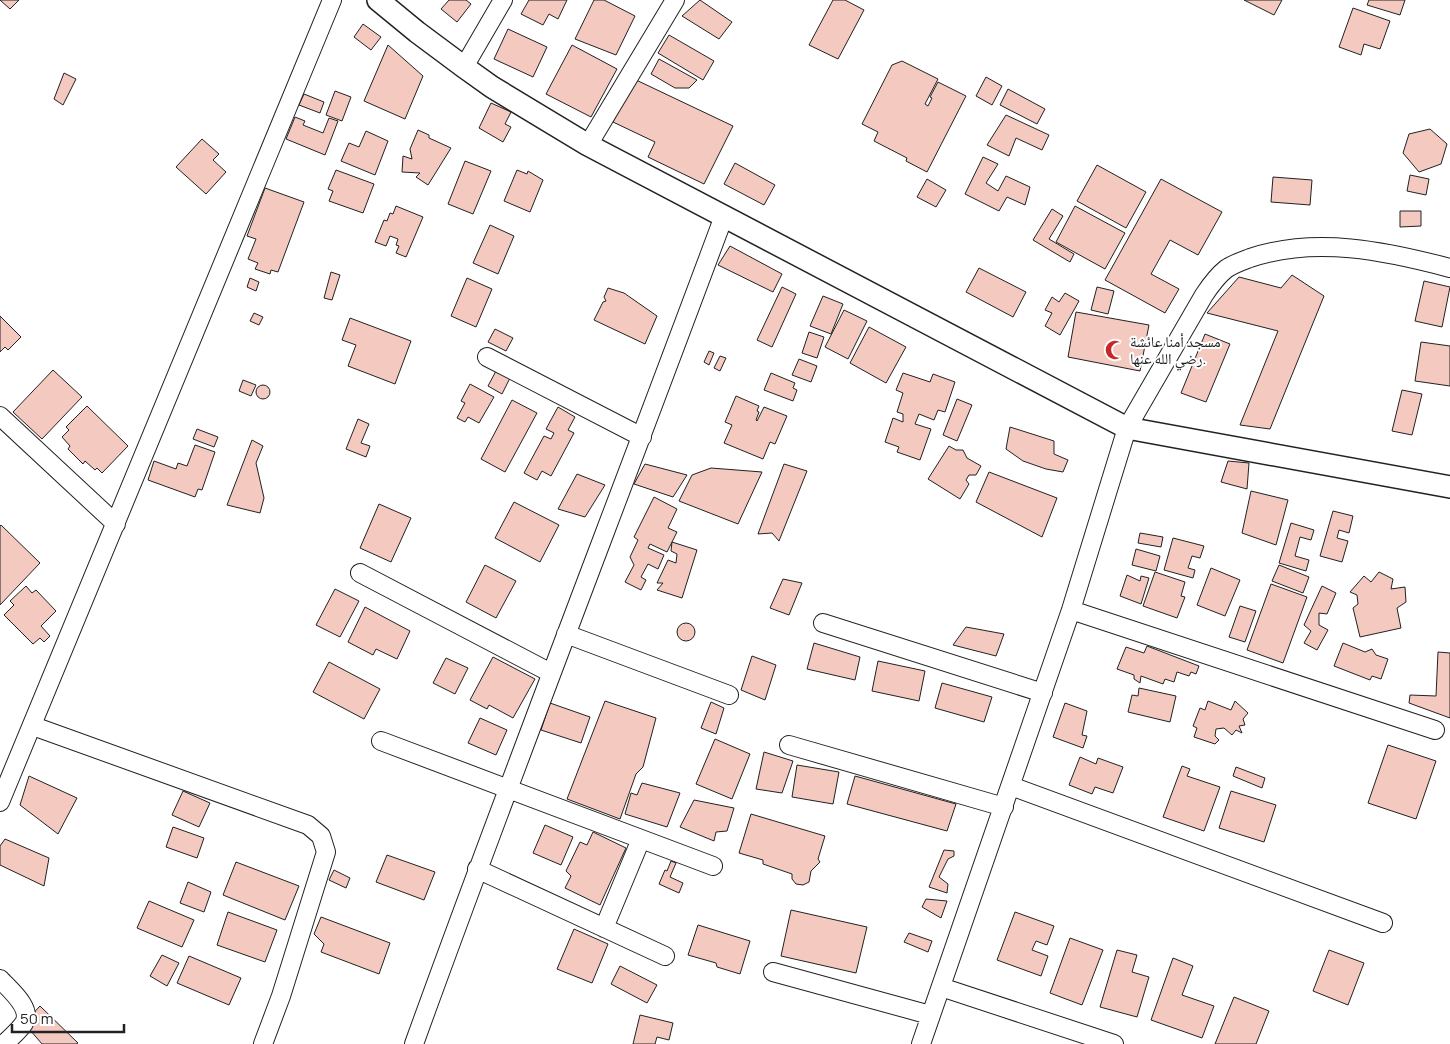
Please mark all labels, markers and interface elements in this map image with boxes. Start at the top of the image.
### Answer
place label: مسجد أمنا عائشة رضي الله عنها. [1130,331,1221,370]
mosque icon: مسجد أمنا عائشة رضي الله عنها. [1104,339,1126,361]
scale bar [12,1002,125,1034]
text: 50 m [20,1008,54,1029]

